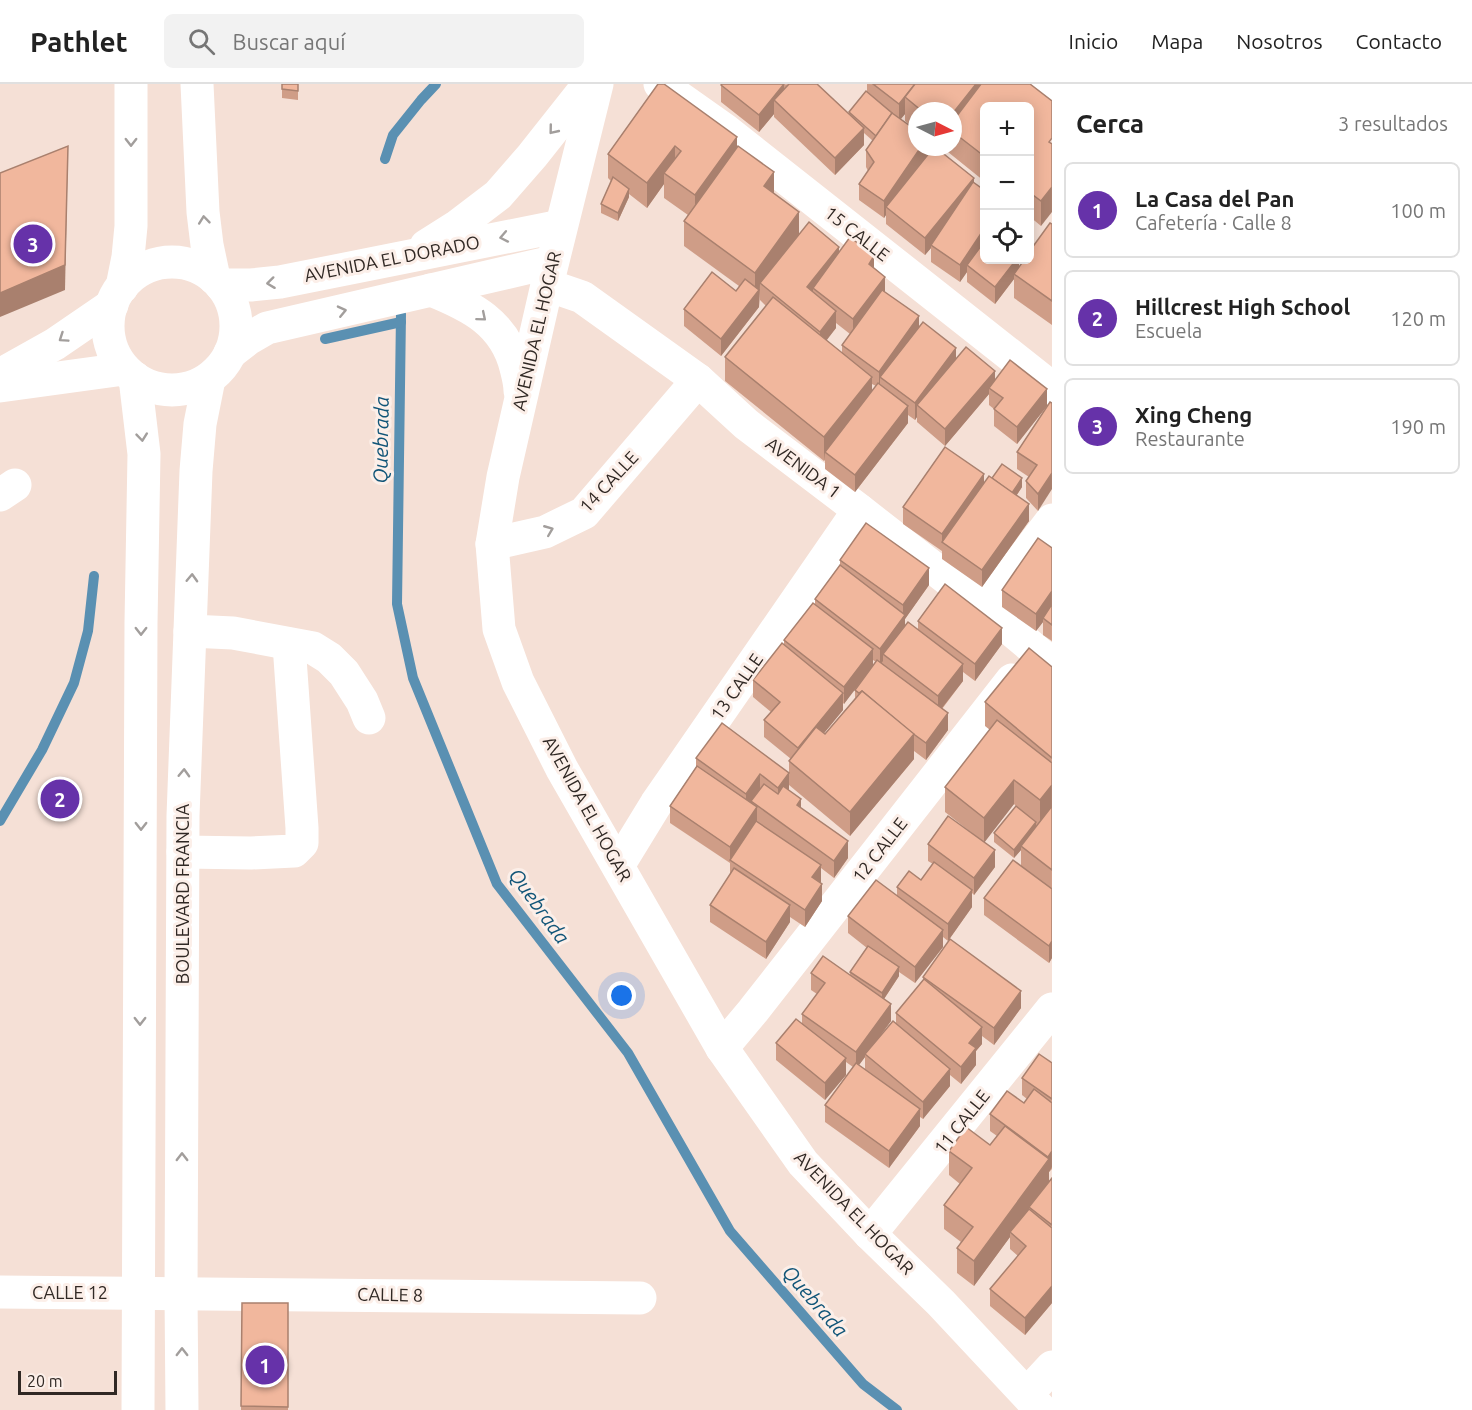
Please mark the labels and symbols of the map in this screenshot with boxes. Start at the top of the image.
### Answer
north arrow [908,102,962,156]
one-way arrow [549,123,560,134]
one-way arrow [125,138,137,147]
street label: 15 CALLE [822,202,894,264]
one-way arrow [198,216,211,225]
pin: 3 [14,222,52,266]
one-way arrow [499,230,509,243]
street label: AVENIDA EL DORADO [302,231,481,285]
street label: AVENIDA EL HOGAR [508,249,564,412]
one-way arrow [267,276,276,288]
one-way arrow [337,305,347,318]
one-way arrow [475,310,486,321]
one-way arrow [59,331,70,342]
water label: Quebrada [368,396,394,484]
one-way arrow [135,432,148,441]
street label: AVENIDA 1 [762,433,845,502]
street label: 14 CALLE [575,447,641,516]
one-way arrow [543,525,554,537]
one-way arrow [186,573,199,582]
one-way arrow [135,627,147,636]
street label: 13 CALLE [706,650,766,723]
street label: AVENIDA EL HOGAR [540,732,636,885]
one-way arrow [178,768,191,777]
pin: 2 [40,776,80,822]
street label: BOULEVARD FRANCIA [172,804,192,984]
street label: 12 CALLE [848,813,910,885]
one-way arrow [135,822,147,831]
water label: Quebrada [504,864,574,949]
your location [607,981,636,1010]
one-way arrow [134,1017,146,1026]
street label: 11 CALLE [930,1086,993,1157]
street label: AVENIDA EL HOGAR [791,1147,918,1278]
one-way arrow [176,1152,188,1161]
water label: Quebrada [777,1260,853,1342]
street label: CALLE 12 [32,1282,108,1302]
street label: CALLE 8 [357,1283,423,1305]
pin: 1 [246,1342,284,1388]
one-way arrow [175,1347,188,1356]
scale bar [18,1368,117,1396]

